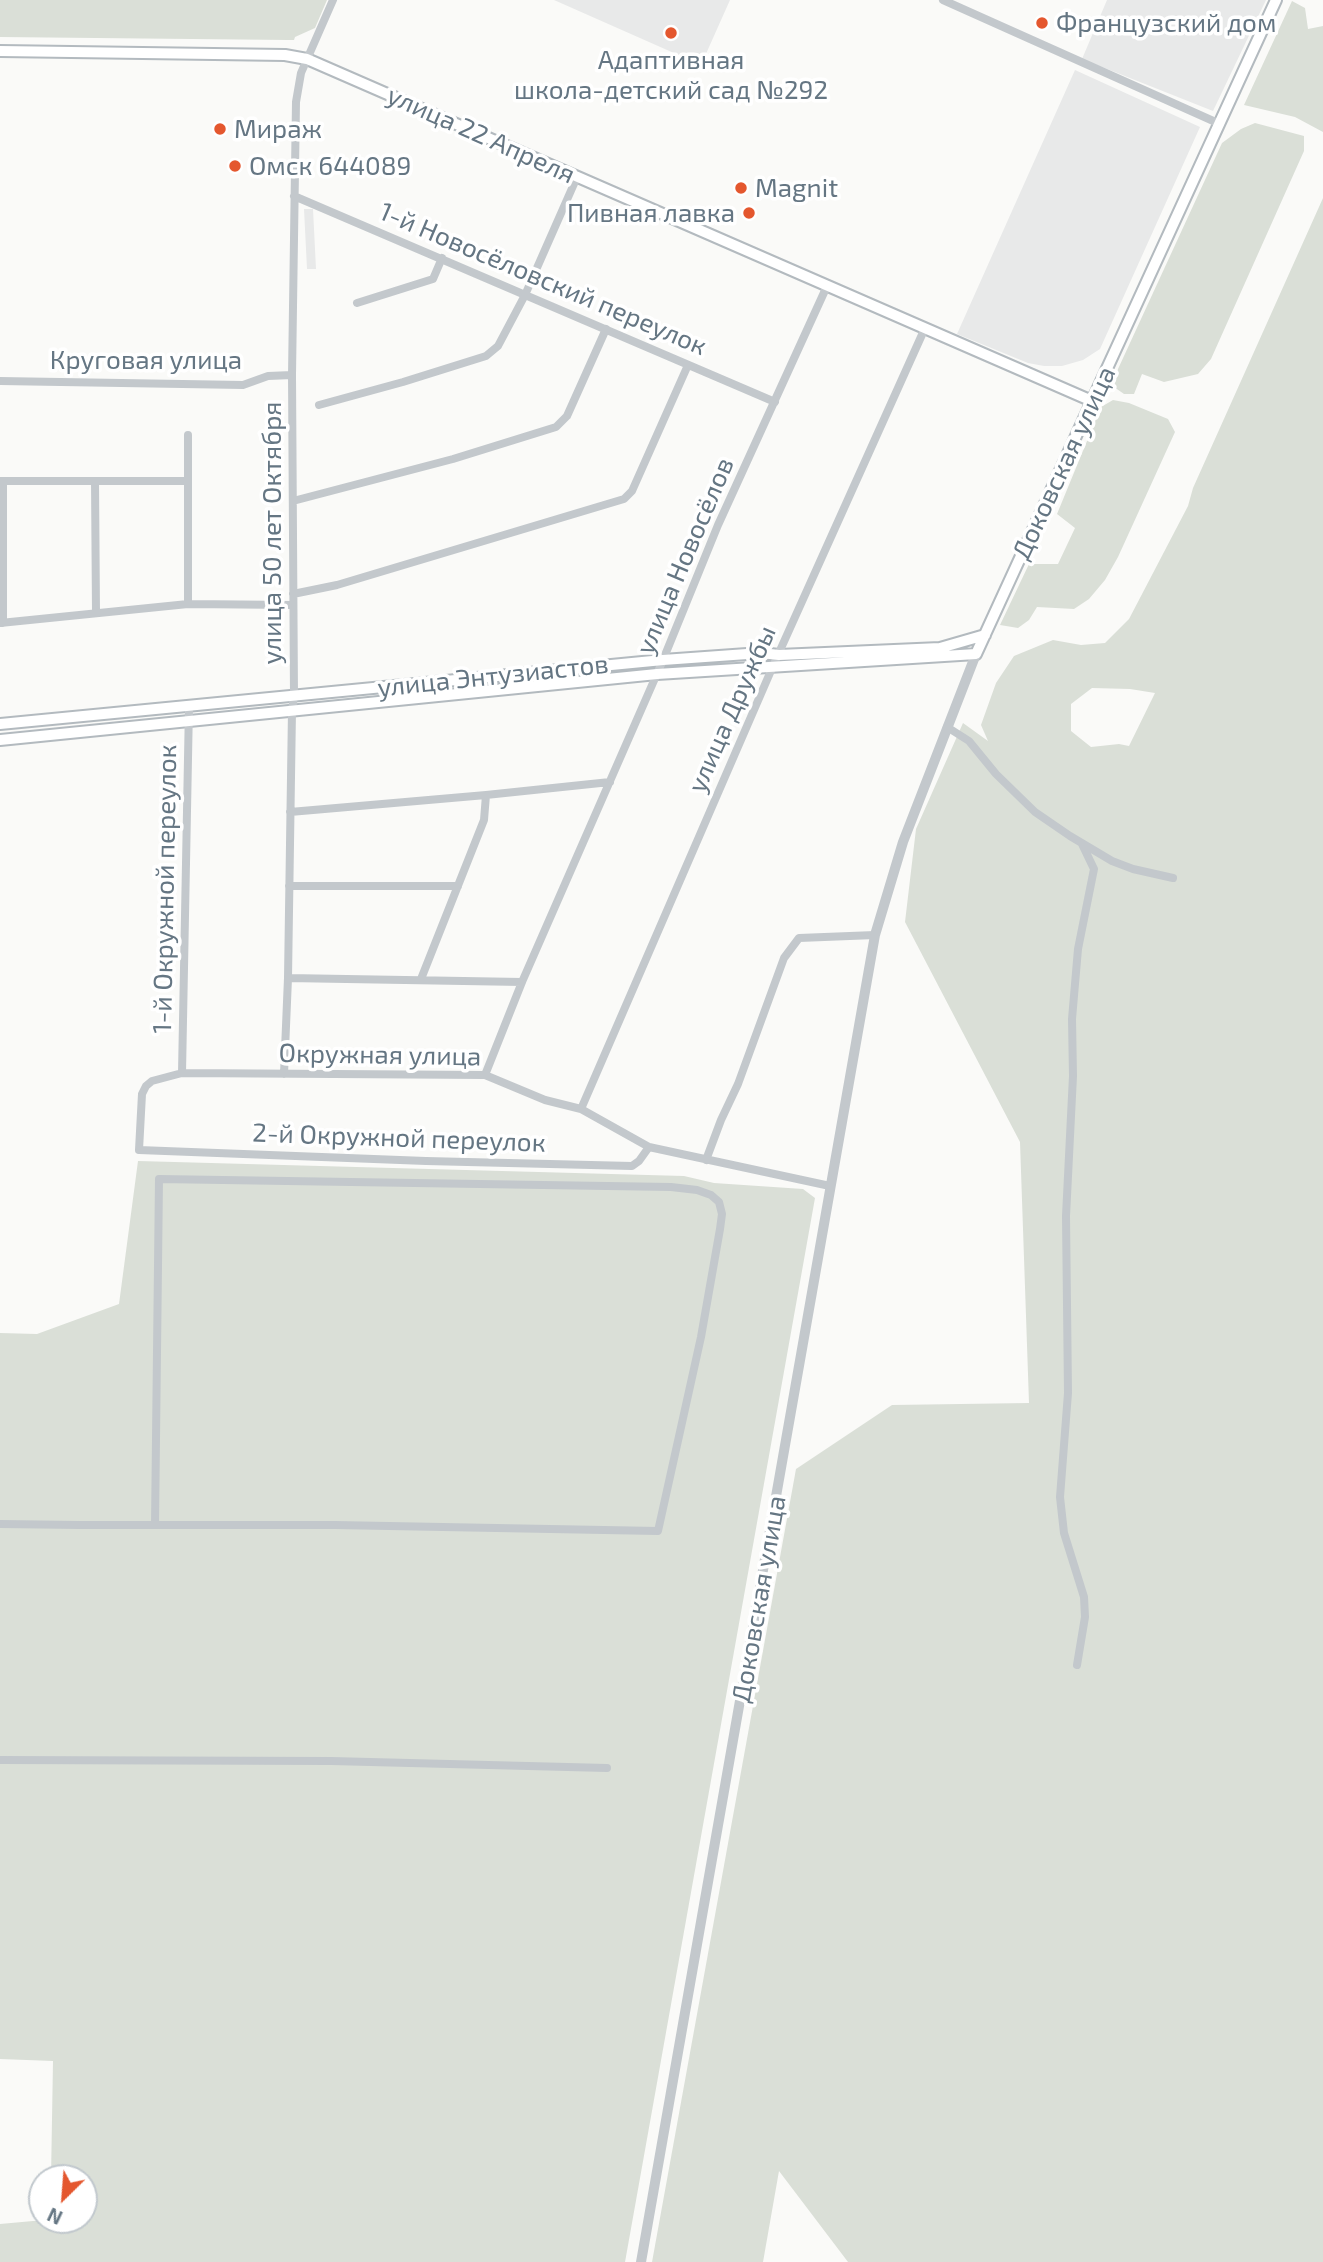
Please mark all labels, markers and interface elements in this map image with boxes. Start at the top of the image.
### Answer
place label: Французский дом [1056,7,1276,39]
marker: Французский дом [1034,15,1050,31]
marker: Адаптивная школа-детский сад №292 [663,25,679,41]
place label: Адаптивная школа-детский сад №292 [514,44,828,106]
street label: улица 22 Апреля [382,80,580,190]
place label: Мираж [234,113,322,145]
marker: Мираж [212,121,228,137]
place label: Омск 644089 [249,150,411,182]
marker: Омск 644089 [227,158,243,174]
place label: Magnit [755,172,838,204]
marker: Magnit [733,180,749,196]
street label: 1-й Новосёловский переулок [375,196,711,362]
place label: Пивная лавка [567,197,735,229]
marker: Пивная лавка [741,205,757,221]
street label: Круговая улица [50,344,242,376]
street label: Доковская улица [1006,361,1122,565]
street label: улица 50 лет Октября [256,402,288,664]
street label: улица Новосёлов [630,453,740,659]
street label: улица Дружбы [681,621,783,797]
street label: улица Энтузиастов [376,648,610,704]
street label: 1-й Окружной переулок [147,744,183,1034]
street label: Окружная улица [278,1038,482,1072]
street label: 2-й Окружной переулок [252,1117,546,1159]
street label: Доковская улица [725,1493,793,1705]
north arrow [28,2164,98,2234]
text: N [44,2203,66,2230]

